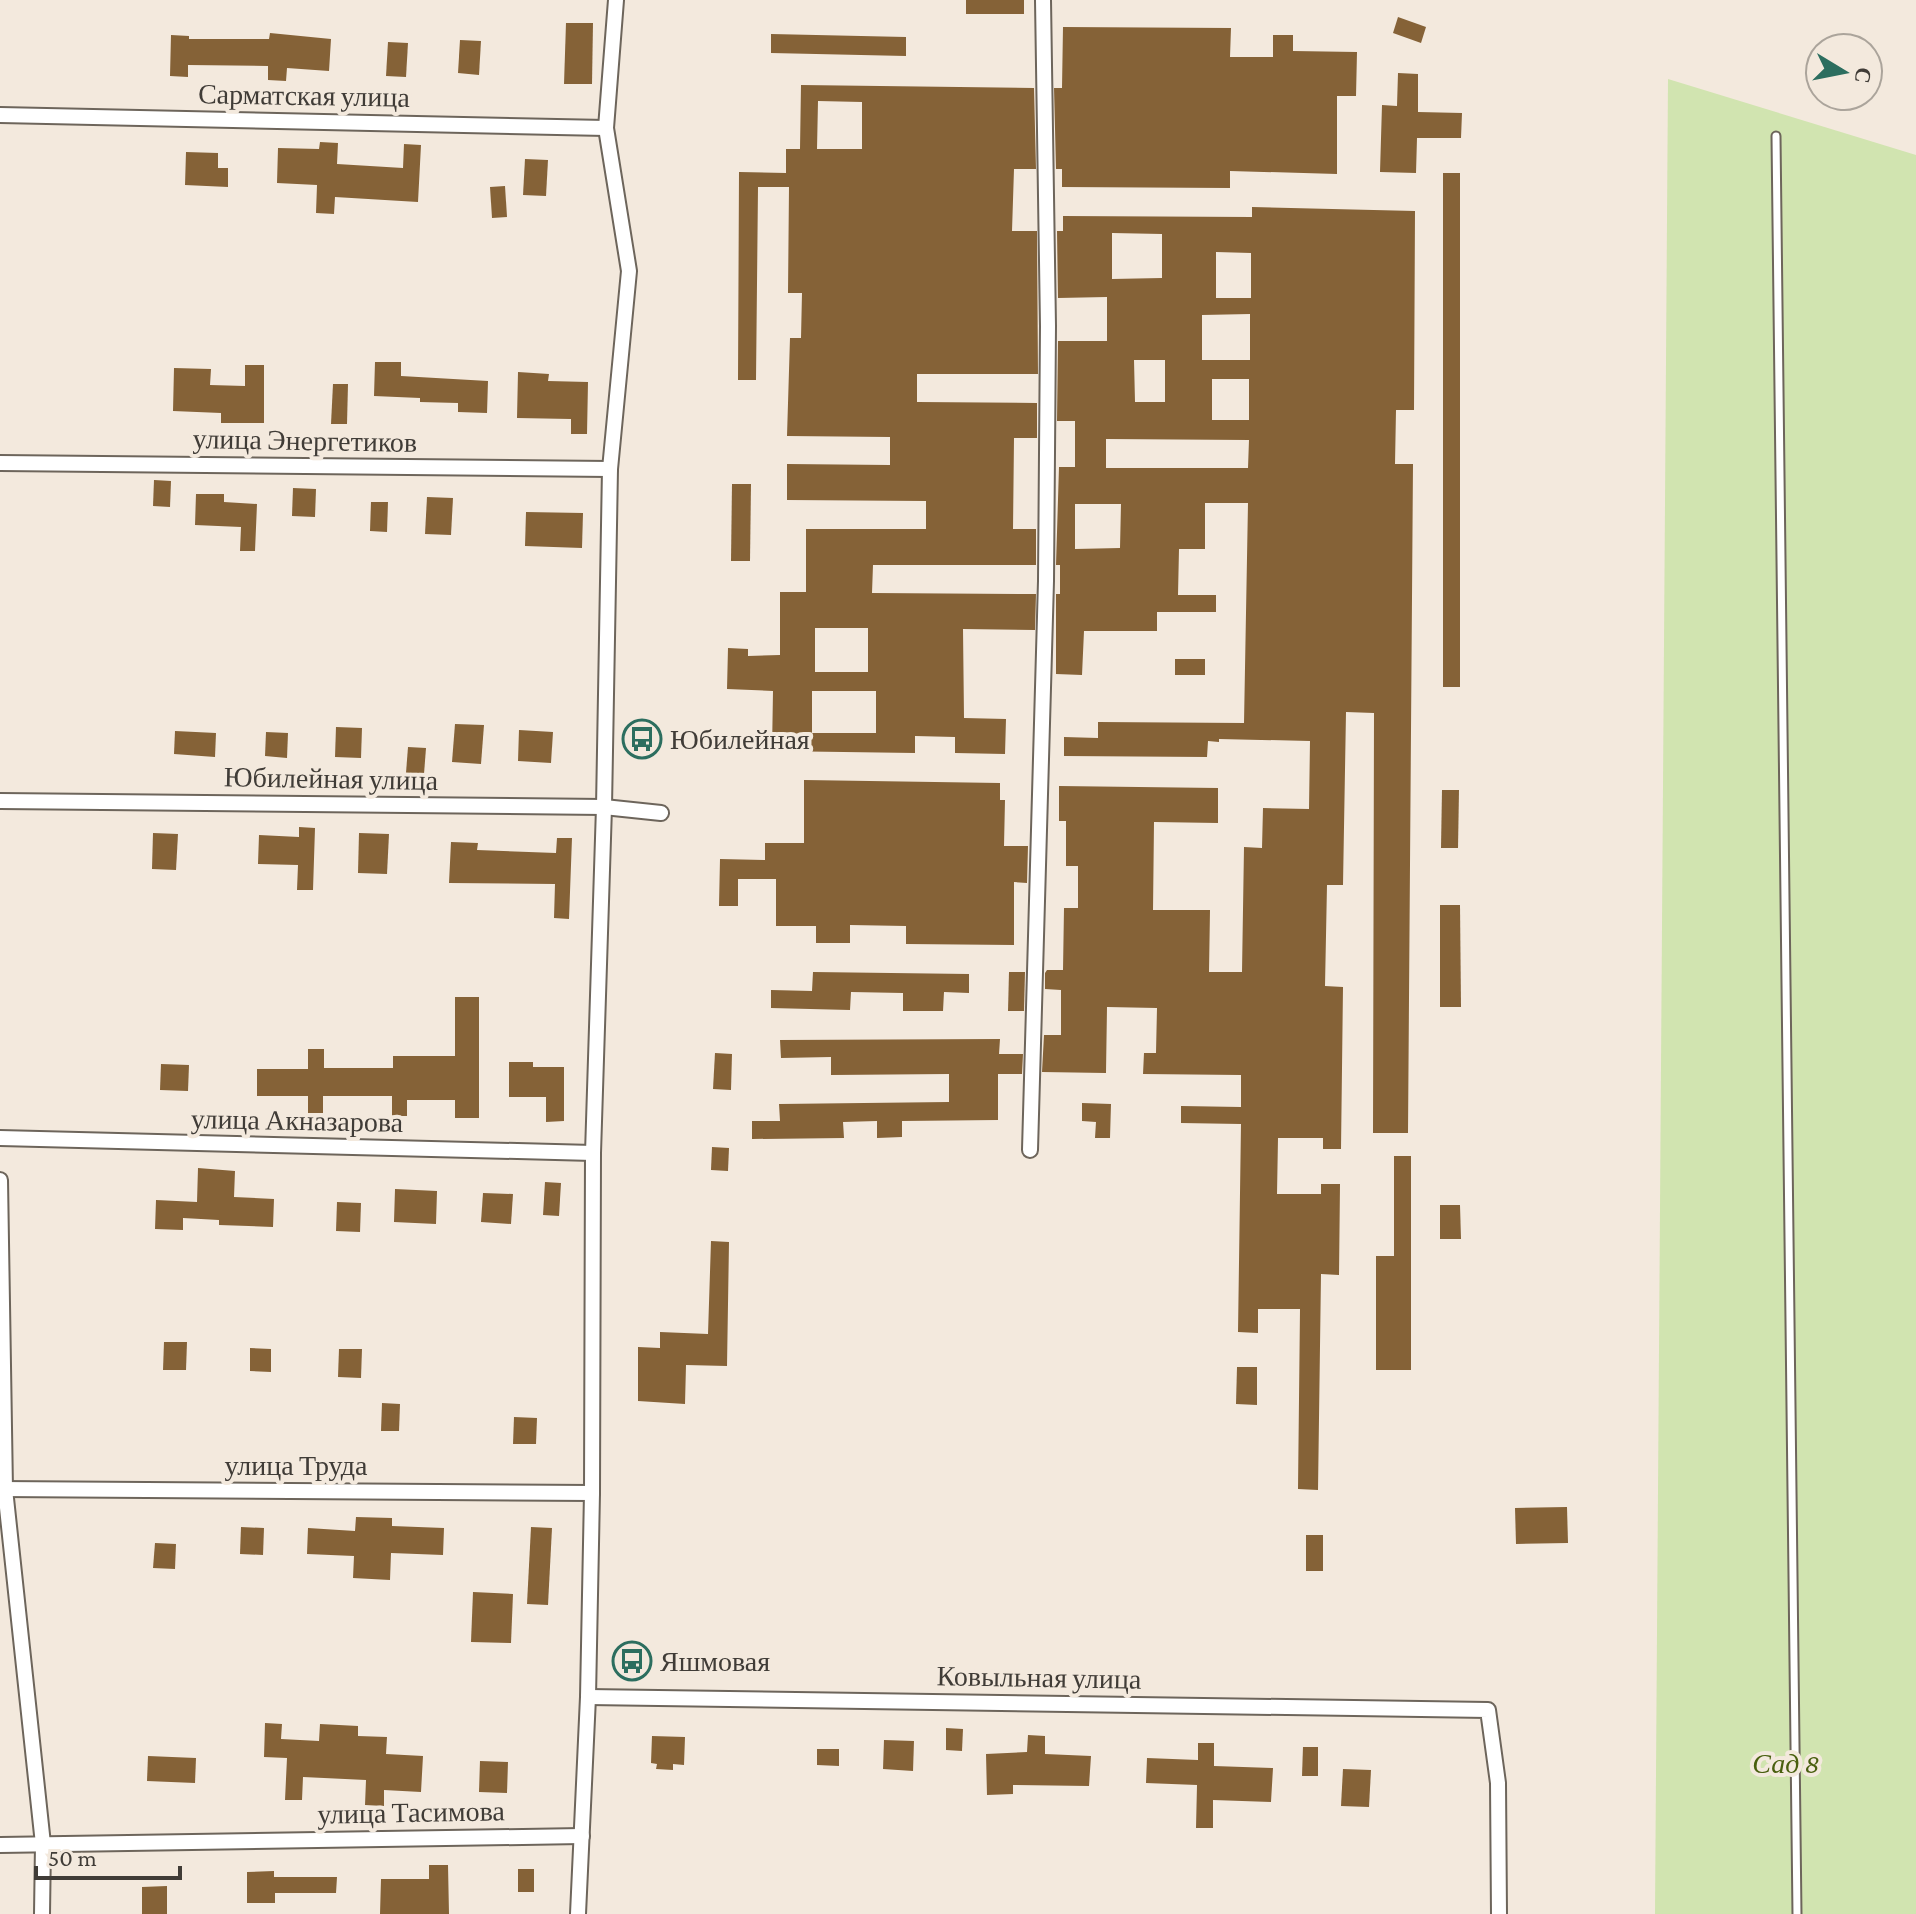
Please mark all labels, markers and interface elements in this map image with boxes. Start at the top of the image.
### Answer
north arrow [1804,32,1884,112]
text: С [1850,65,1877,85]
street label: Сарматская улица [198,78,411,113]
street label: улица Энергетиков [193,423,417,458]
bus stop icon: Юбилейная [621,718,663,760]
place label: Юбилейная [670,724,810,755]
street label: Юбилейная улица [224,761,439,796]
street label: улица Акназарова [191,1103,404,1138]
street label: улица Труда [225,1450,368,1481]
bus stop icon: Яшмовая [611,1640,653,1682]
place label: Яшмовая [660,1646,770,1677]
street label: Ковыльная улица [936,1660,1142,1695]
park label: Сад 8 [1752,1748,1820,1779]
street label: улица Тасимова [317,1795,506,1830]
scale bar [36,1830,180,1880]
text: 50 m [48,1844,97,1871]

